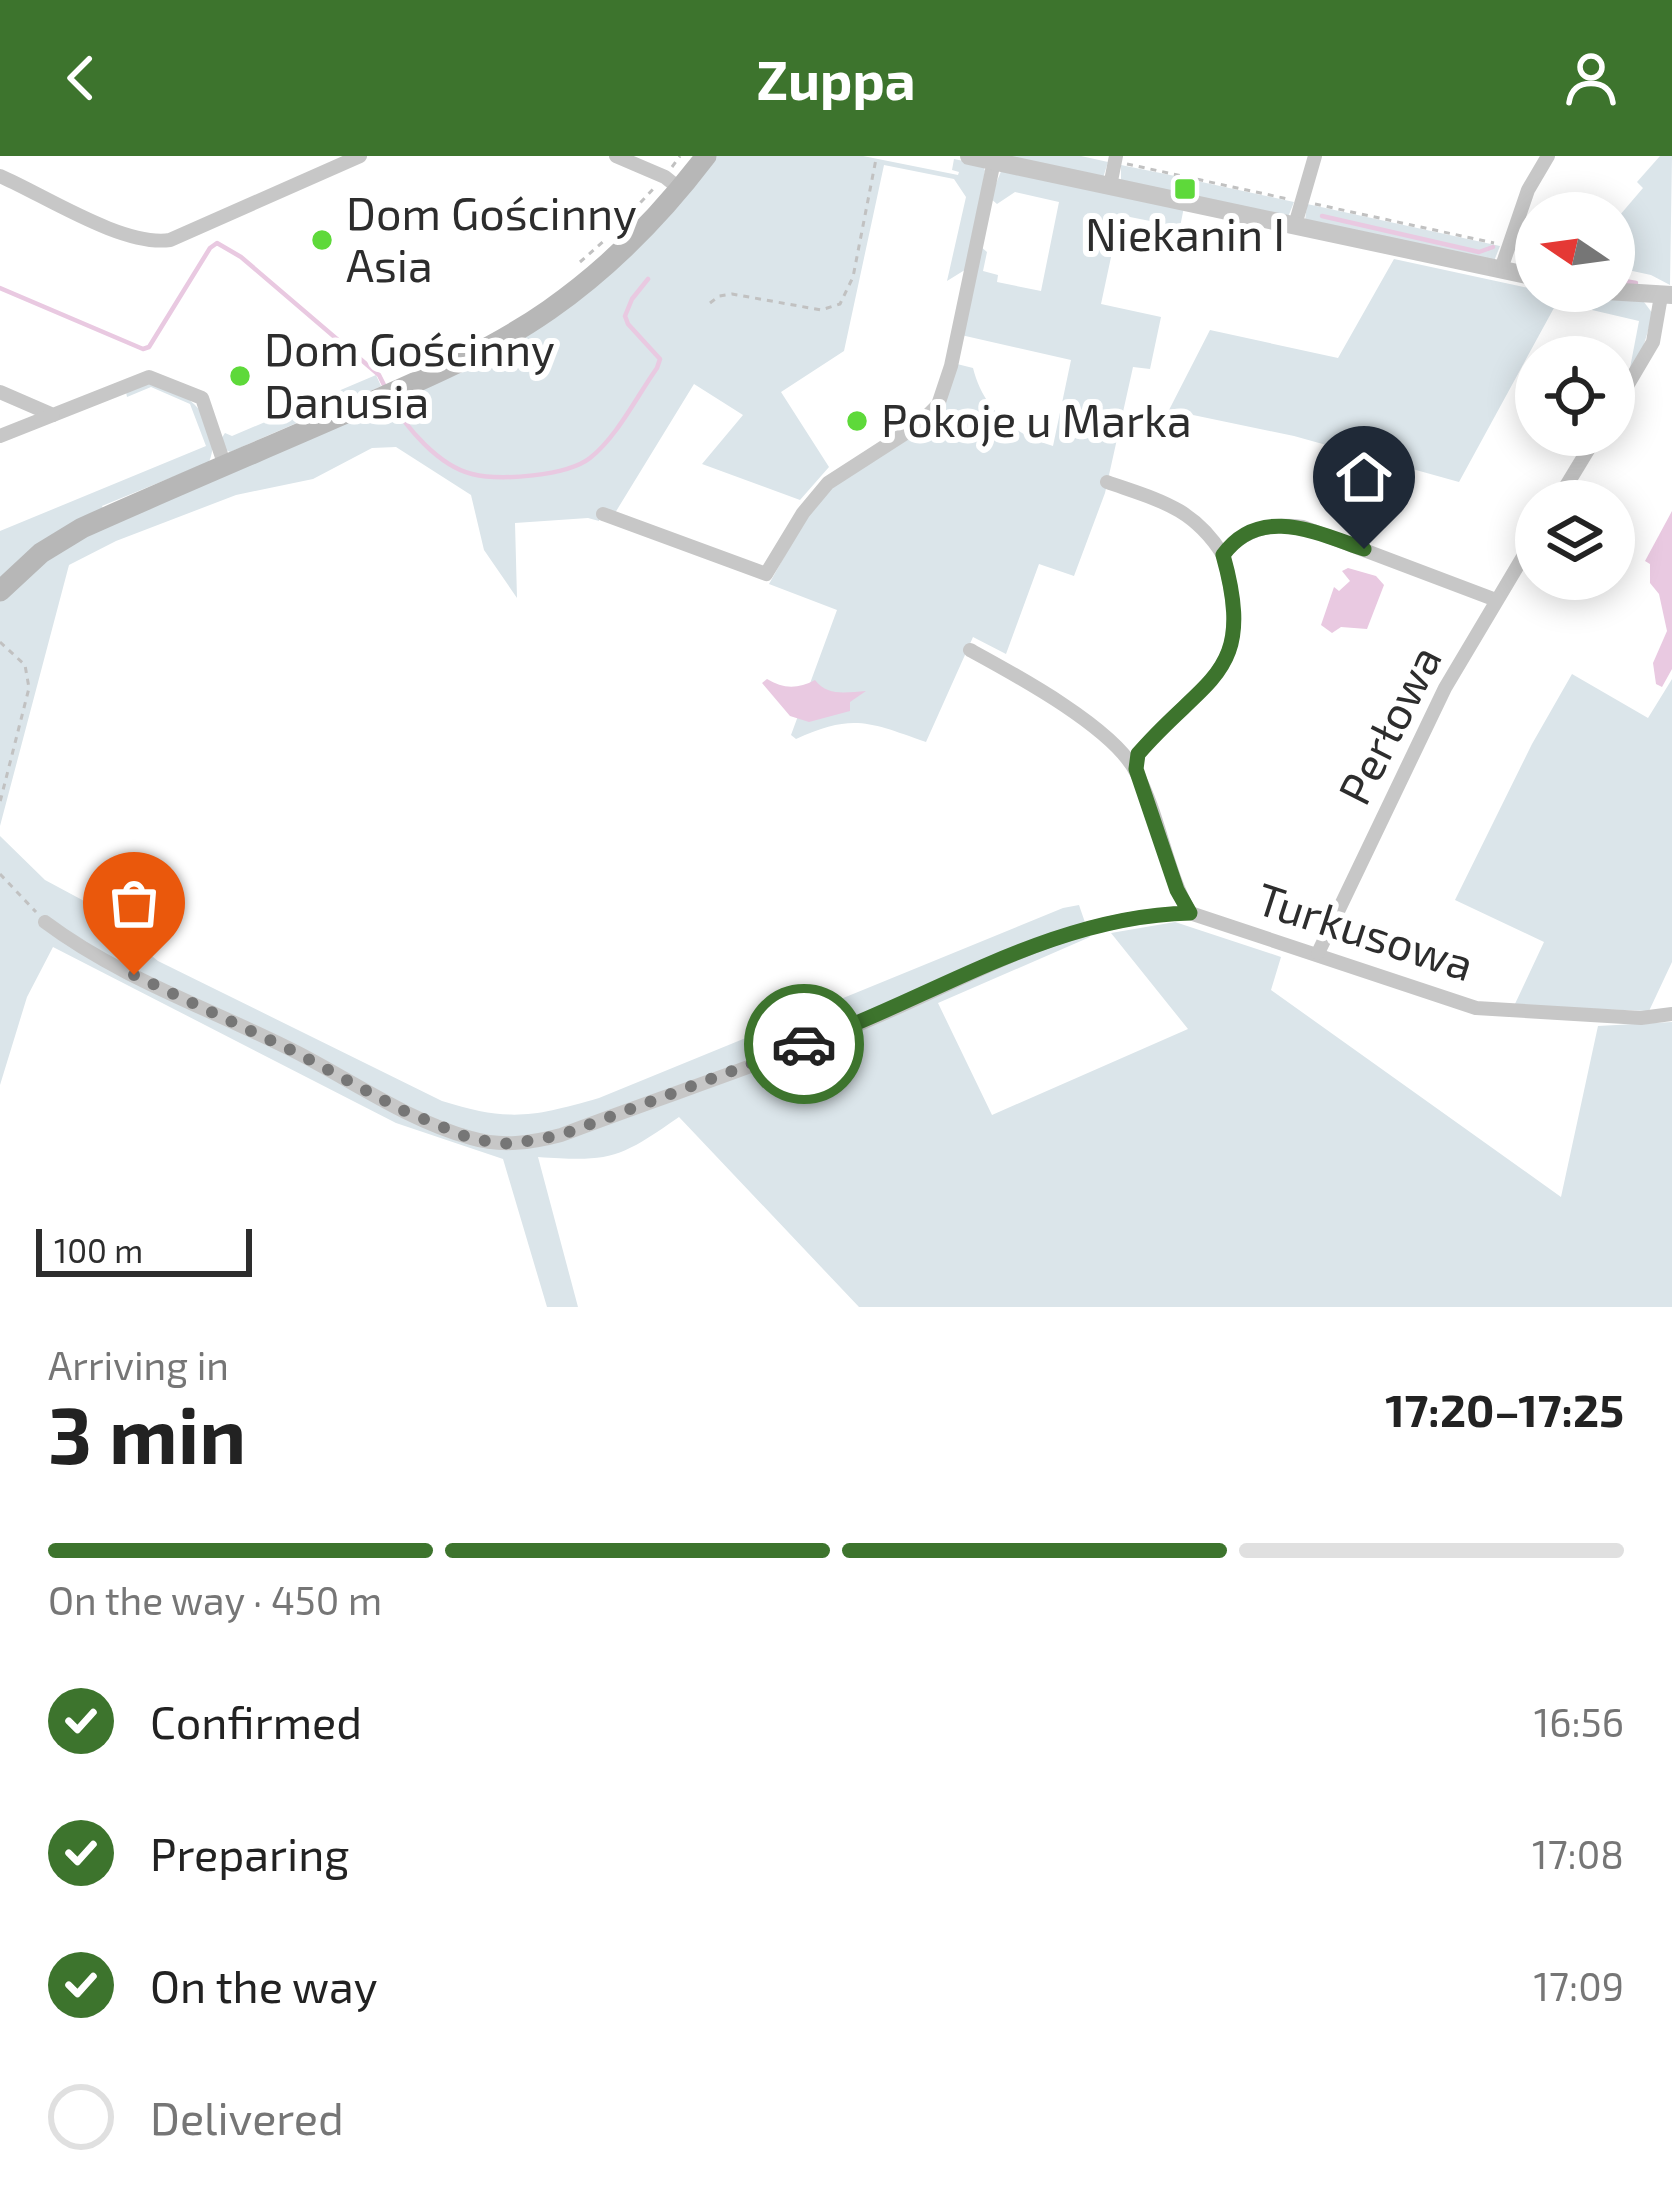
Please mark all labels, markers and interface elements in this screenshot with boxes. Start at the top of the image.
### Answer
icon: back [48,45,114,111]
icon: person [1558,45,1624,111]
text: Zuppa [756,46,916,111]
marker: Niekanin I [1172,176,1198,202]
place label: Dom Gościnny Asia [346,185,637,291]
north arrow [1515,192,1635,312]
map controls [1515,192,1635,600]
place label: Niekanin I [1085,206,1285,260]
marker: Dom Gościnny Asia [309,227,335,253]
place label: Dom Gościnny Danusia [264,321,555,427]
button: locate [1515,336,1635,456]
marker: Dom Gościnny Danusia [227,363,253,389]
place label: Pokoje u Marka [881,392,1192,447]
marker: Pokoje u Marka [844,408,870,434]
pin [1313,426,1415,549]
icon: home [1331,444,1397,510]
button: layers [1515,480,1635,600]
street label: Perłowa [1325,636,1451,812]
pin [83,852,185,975]
icon: bag [101,870,167,936]
street label: Turkusowa [1251,870,1481,990]
courier [744,984,864,1104]
icon: car [771,1011,837,1077]
scale bar [36,1223,252,1276]
text: 100 m [54,1230,143,1270]
text: Arriving in [48,1341,229,1388]
text: 17:20–17:25 [1385,1382,1624,1436]
text: 3 min [48,1386,246,1480]
text: On the way · 450 m [48,1576,382,1623]
icon: check [48,1688,114,1754]
text: Confirmed [150,1694,362,1748]
text: 16:56 [1534,1698,1624,1745]
icon: check [48,1820,114,1886]
text: Preparing [150,1826,349,1880]
text: 17:08 [1532,1830,1624,1877]
icon: check [48,1952,114,2018]
text: On the way [150,1958,377,2012]
text: 17:09 [1533,1962,1624,2009]
text: Delivered [150,2090,344,2144]

